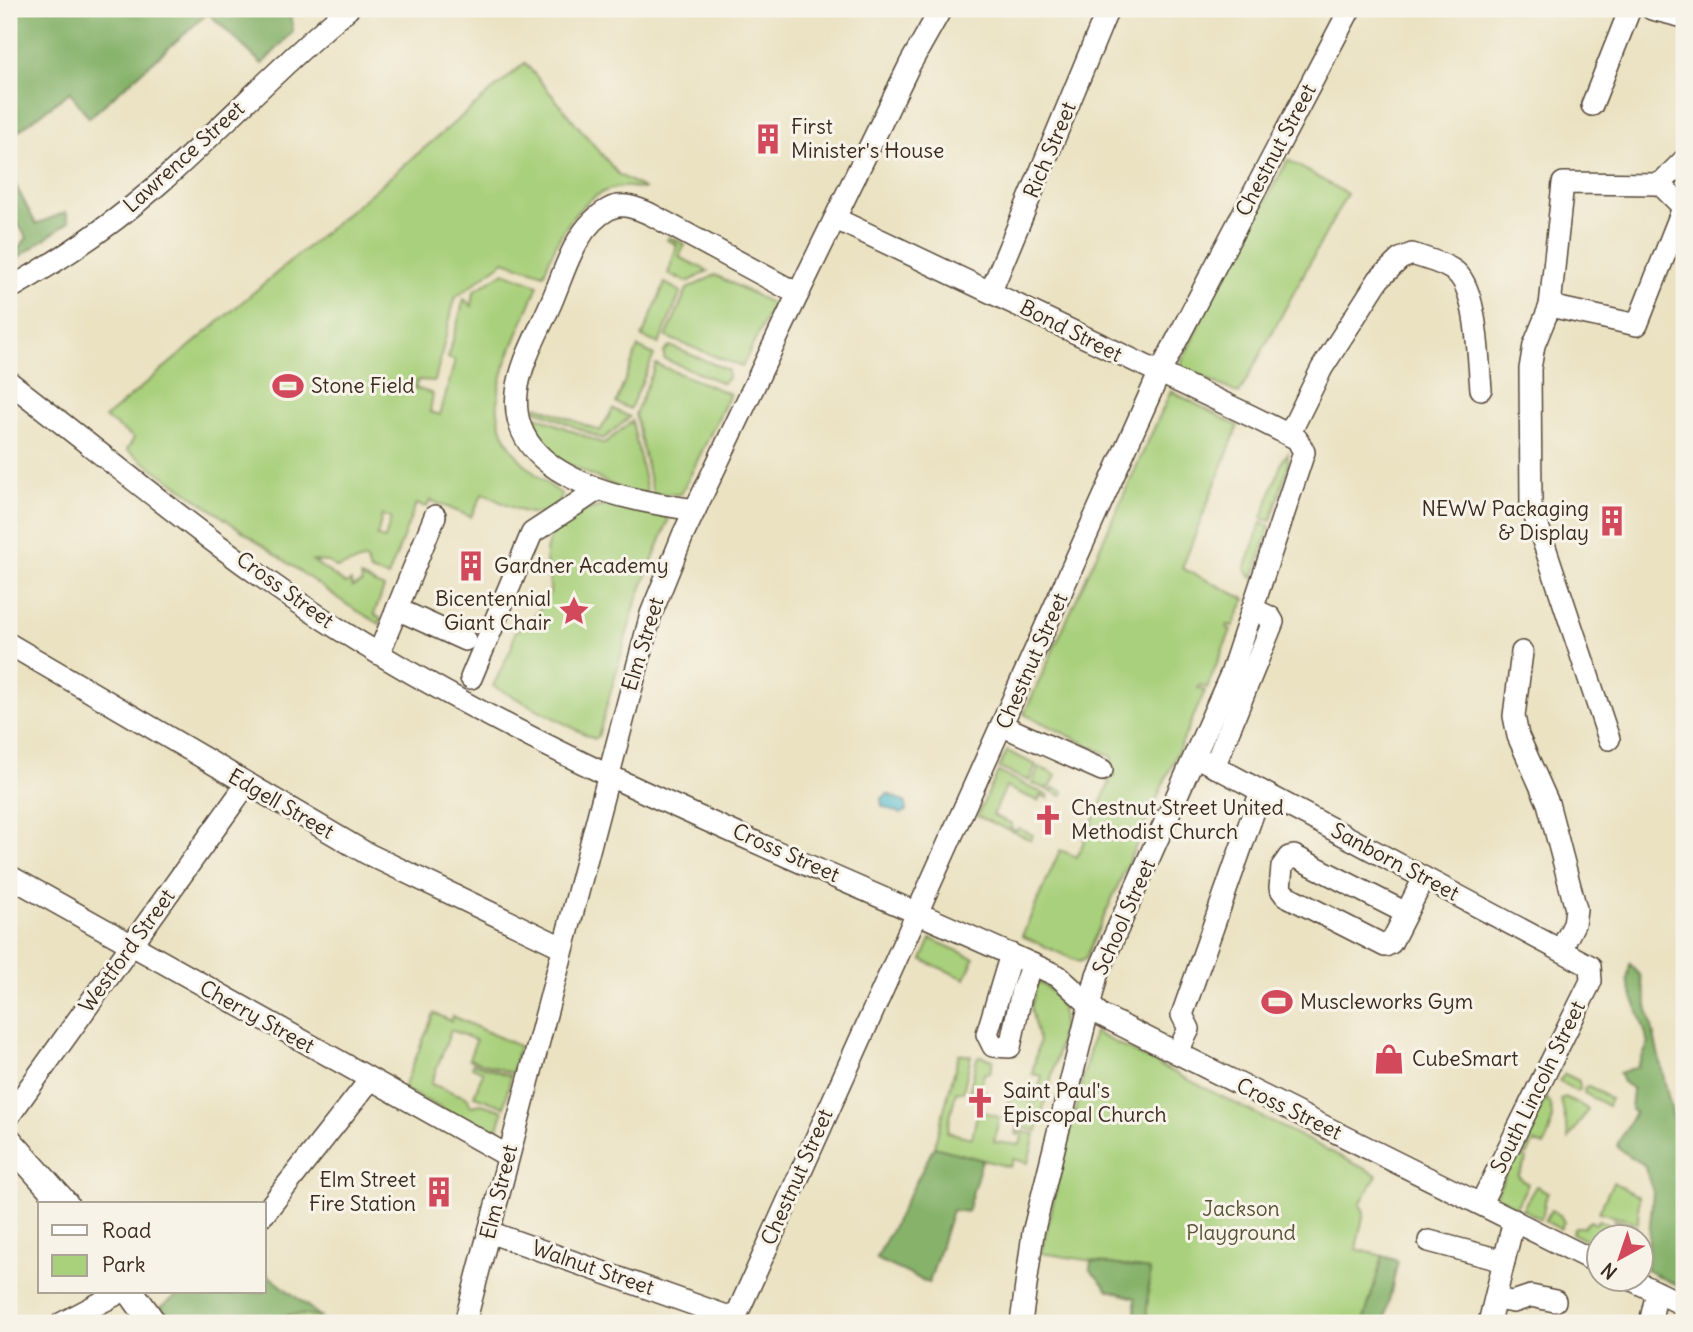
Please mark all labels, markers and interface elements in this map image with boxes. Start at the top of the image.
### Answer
street label: Chestnut Street [1229,79,1322,221]
street label: Lawrence Street [117,95,250,218]
street label: Rich Street [1017,98,1082,202]
place label: First Minister's House [791,113,944,164]
building icon: First Minister's House [751,122,785,156]
street label: Bond Street [1016,293,1127,368]
sports icon: Stone Field [271,369,305,403]
place label: Stone Field [311,372,415,399]
place label: NEWW Packaging & Display [1422,495,1589,546]
building icon: NEWW Packaging & Display [1595,504,1629,538]
street label: Cross Street [231,545,339,634]
building icon: Gardner Academy [454,549,488,583]
place label: Gardner Academy [494,552,669,579]
place label: Bicentennial Giant Chair [435,585,551,636]
street label: Chestnut Street [989,588,1074,733]
place icon: Bicentennial Giant Chair [557,594,591,628]
street label: Elm Street [616,594,670,694]
street label: Edgell Street [223,762,339,845]
place label: Chestnut Street United Methodist Church [1071,794,1284,845]
church icon: Chestnut Street United Methodist Church [1031,803,1065,837]
street label: Cross Street [729,817,844,888]
street label: Sanborn Street [1327,817,1464,907]
street label: School Street [1086,855,1161,979]
street label: Westford Street [73,884,181,1018]
street label: Cherry Street [195,974,319,1059]
sports icon: Muscleworks Gym [1260,985,1294,1019]
place label: Muscleworks Gym [1300,988,1473,1015]
street label: South Lincoln Street [1484,996,1591,1177]
shop icon: CubeSmart [1372,1042,1406,1076]
place label: CubeSmart [1412,1045,1518,1072]
street label: Cross Street [1232,1071,1346,1146]
place label: Saint Paul's Episcopal Church [1003,1077,1167,1128]
church icon: Saint Paul's Episcopal Church [963,1086,997,1120]
street label: Chestnut Street [754,1104,839,1249]
street label: Elm Street [474,1142,523,1242]
place label: Elm Street Fire Station [309,1166,416,1217]
building icon: Elm Street Fire Station [422,1175,456,1209]
park label: Jackson Playground [1186,1195,1296,1246]
legend [38,1202,266,1294]
text: Road [102,1217,151,1244]
north arrow [1584,1224,1654,1294]
street label: Walnut Street [528,1234,658,1301]
text: Park [102,1251,145,1278]
text: N [1596,1258,1622,1284]

